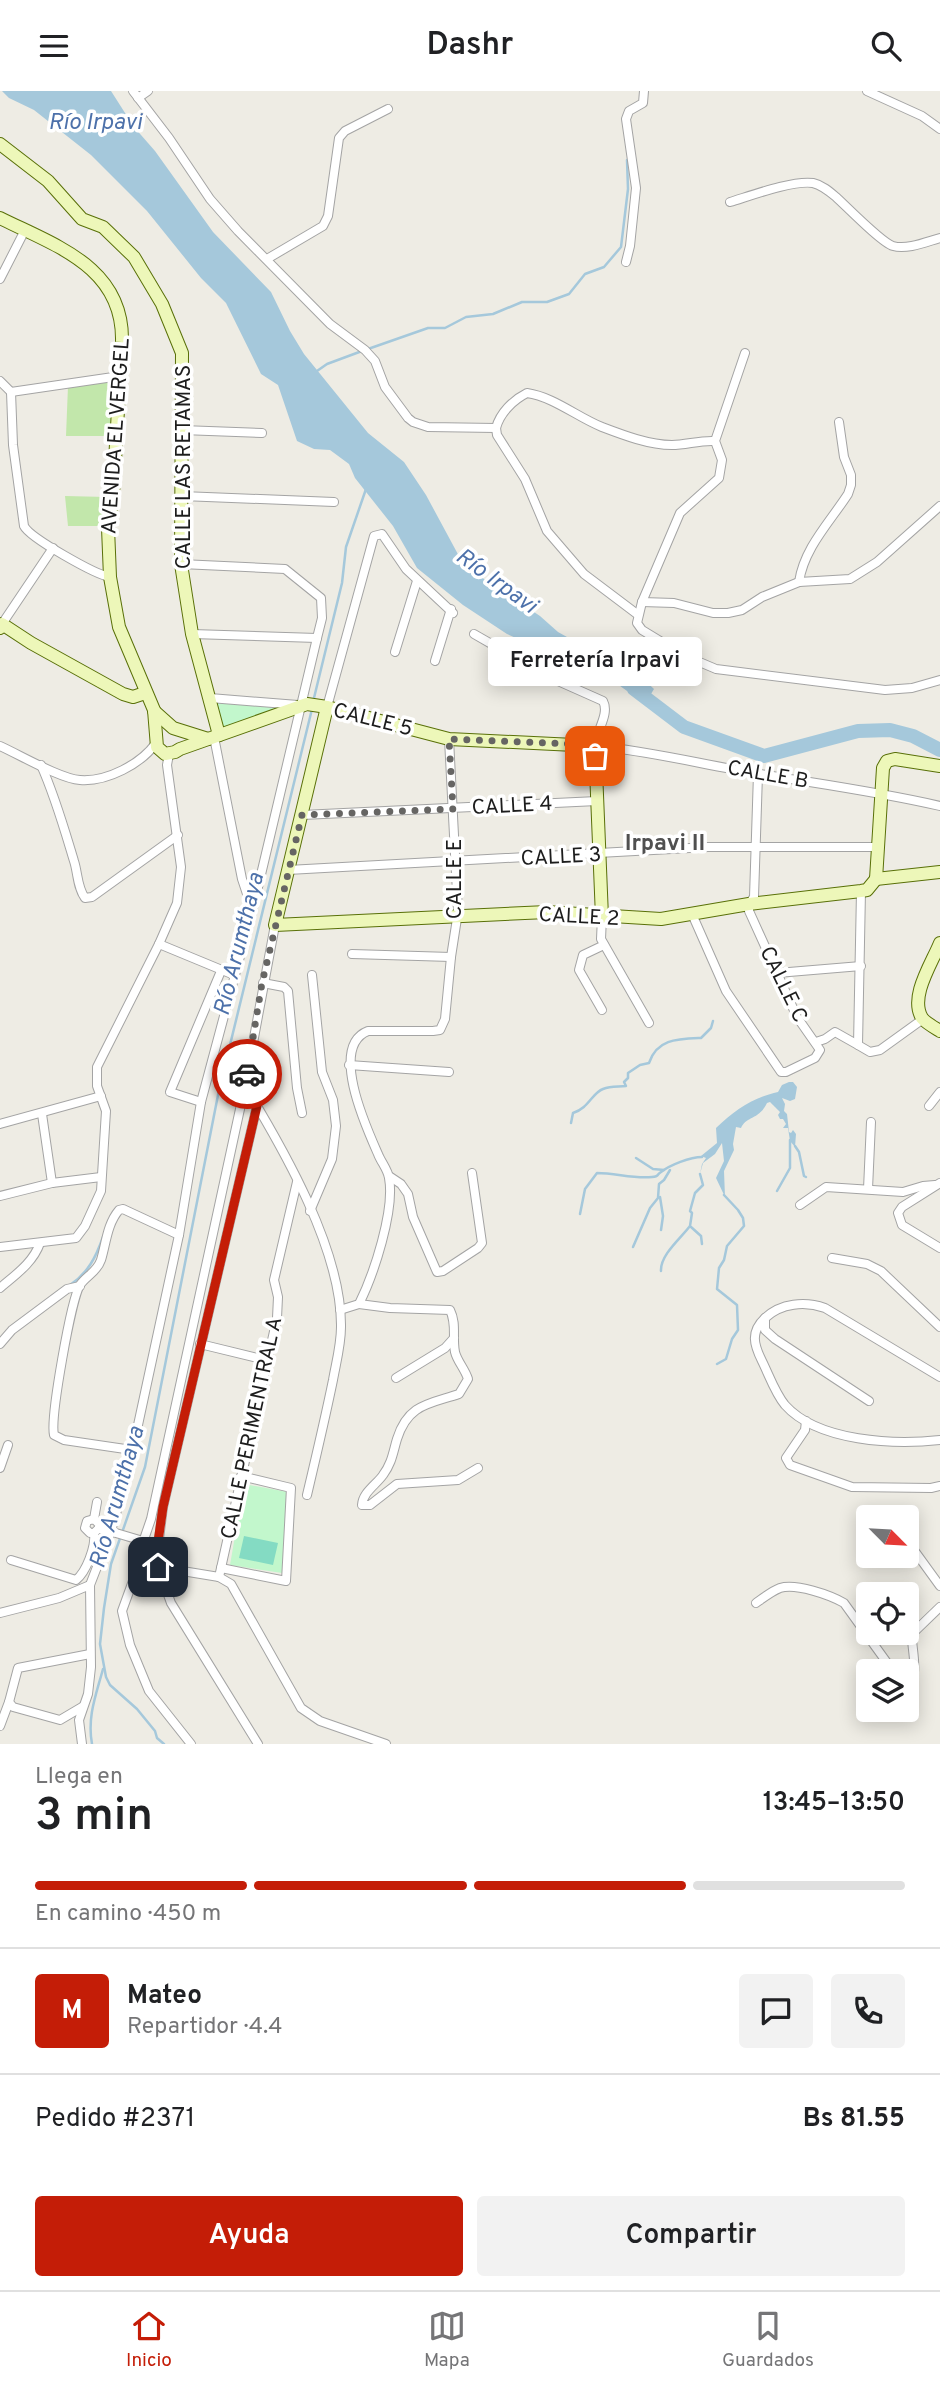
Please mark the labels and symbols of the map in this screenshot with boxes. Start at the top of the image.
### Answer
water label: Río Irpavi [48,109,143,138]
street label: AVENIDA EL VERGEL [96,337,137,535]
street label: CALLE LAS RETAMAS [171,365,198,569]
water label: Río Irpavi [449,543,543,622]
callout: Ferretería Irpavi [488,637,702,686]
street label: CALLE 5 [330,698,415,743]
pin [565,726,625,786]
street label: CALLE B [725,755,810,796]
street label: CALLE 4 [471,791,553,822]
district label: Irpavi II [625,830,705,859]
street label: CALLE E [442,839,469,919]
street label: CALLE 3 [520,842,602,873]
water label: Río Arumthaya [209,870,272,1019]
street label: CALLE 2 [538,902,620,933]
street label: CALLE C [753,942,813,1027]
courier [212,1039,282,1109]
street label: CALLE PERIMENTRAL A [216,1315,289,1542]
water label: Río Arumthaya [84,1423,153,1572]
north arrow [856,1505,919,1568]
pin [128,1537,188,1597]

